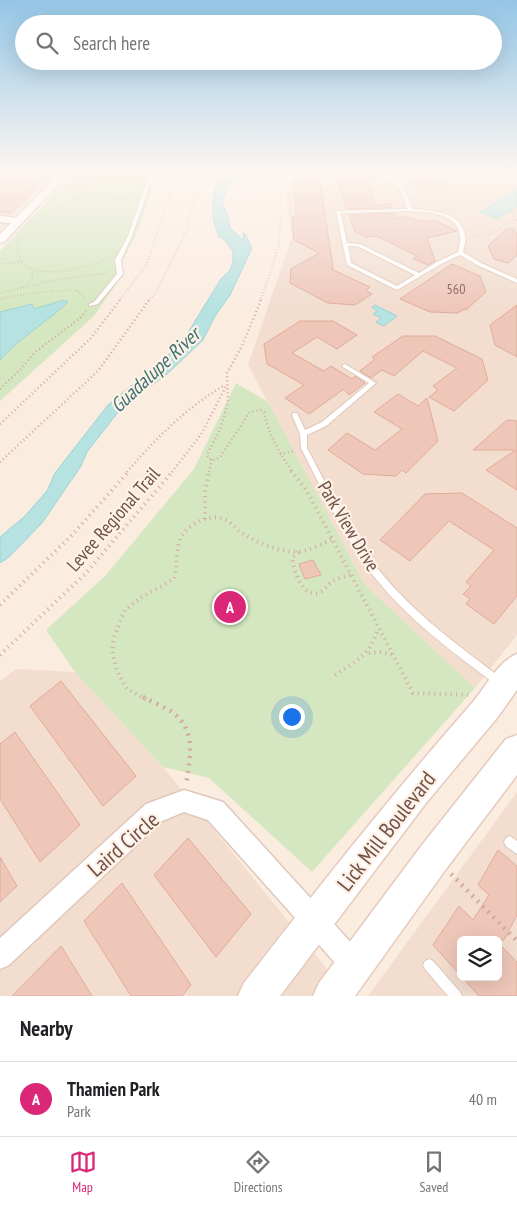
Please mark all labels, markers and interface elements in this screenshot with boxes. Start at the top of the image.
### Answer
search box [15,15,502,70]
icon: search [33,29,61,57]
text: Search here [73,31,150,55]
house number: 560 [447,280,465,298]
water label: Guadalupe River [105,320,207,418]
street label: Levee Regional Trail [61,462,165,576]
street label: Park View Drive [313,476,385,576]
pin: A [214,588,246,626]
your location [279,704,305,730]
street label: Lick Mill Boulevard [331,766,441,896]
street label: Laird Circle [82,805,164,883]
map controls [457,936,502,981]
button: layers [457,936,502,981]
text: Nearby [20,1015,73,1042]
text: Thamien Park [67,1077,160,1101]
text: A [32,1089,40,1109]
text: 40 m [469,1089,497,1109]
text: Park [67,1101,91,1121]
tab: Map [69,1148,97,1196]
tab: Directions [234,1148,282,1196]
tab: Saved [420,1148,448,1196]

